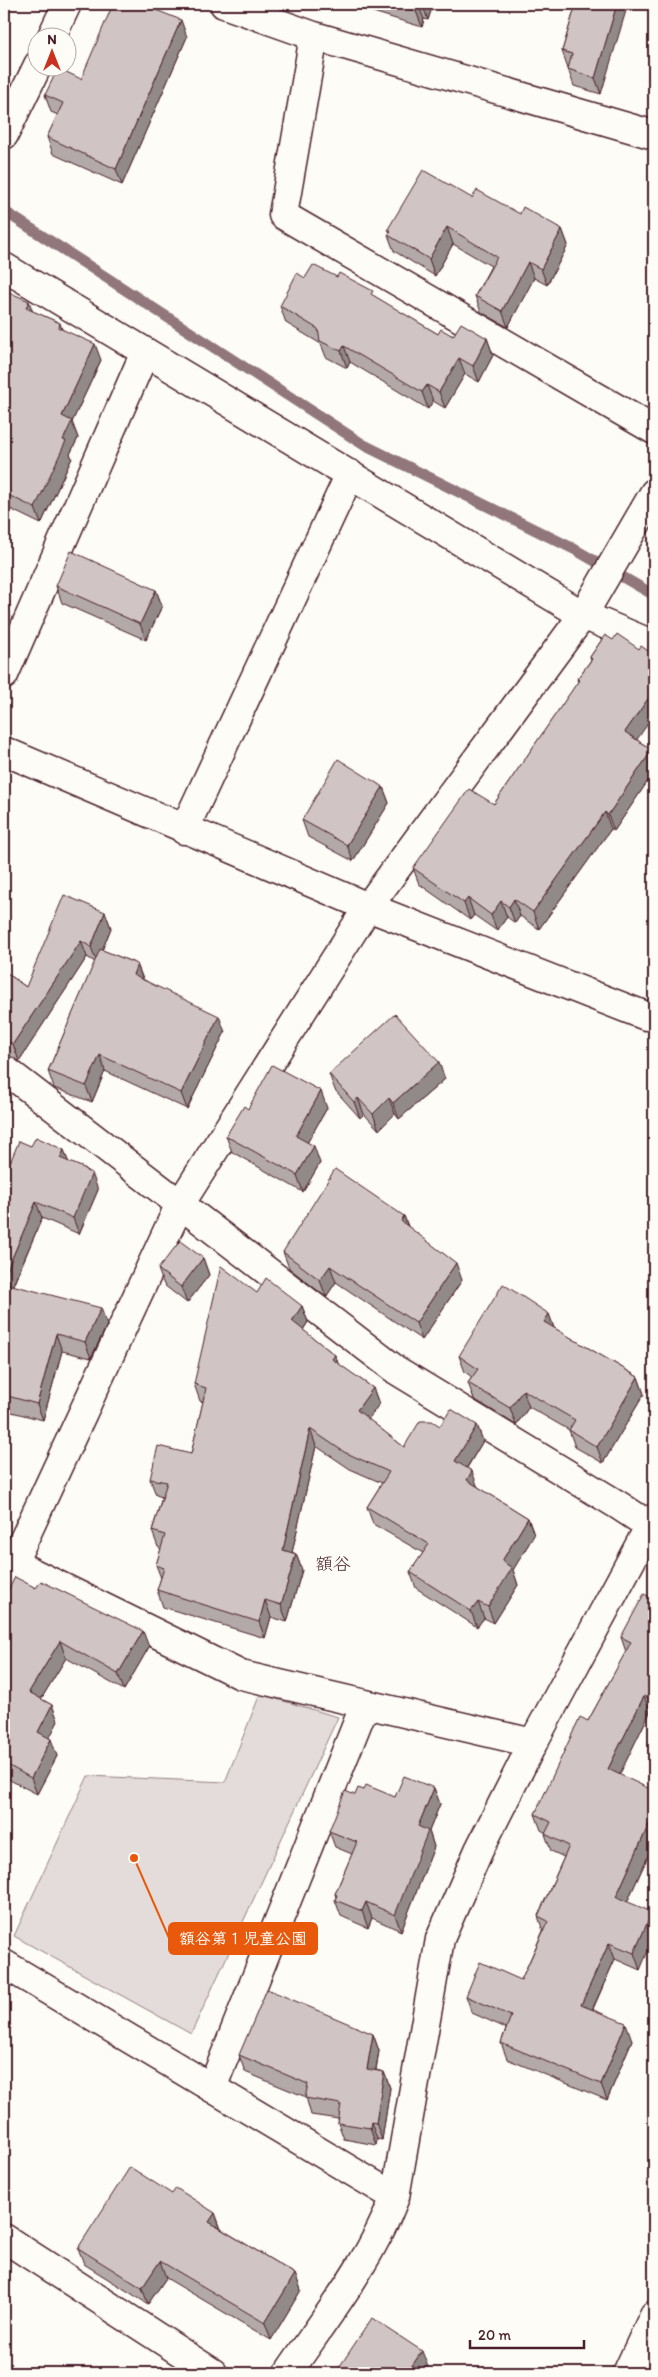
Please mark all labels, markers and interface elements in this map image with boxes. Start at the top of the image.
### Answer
north arrow [28,28,78,78]
text: N [47,31,57,48]
district label: 額谷 [315,1553,351,1575]
callout: 額谷第１児童公園 [169,1923,317,1954]
text: 額谷第１児童公園 [179,1929,307,1948]
scale bar [470,2317,584,2349]
text: 20 m [478,2326,512,2344]

